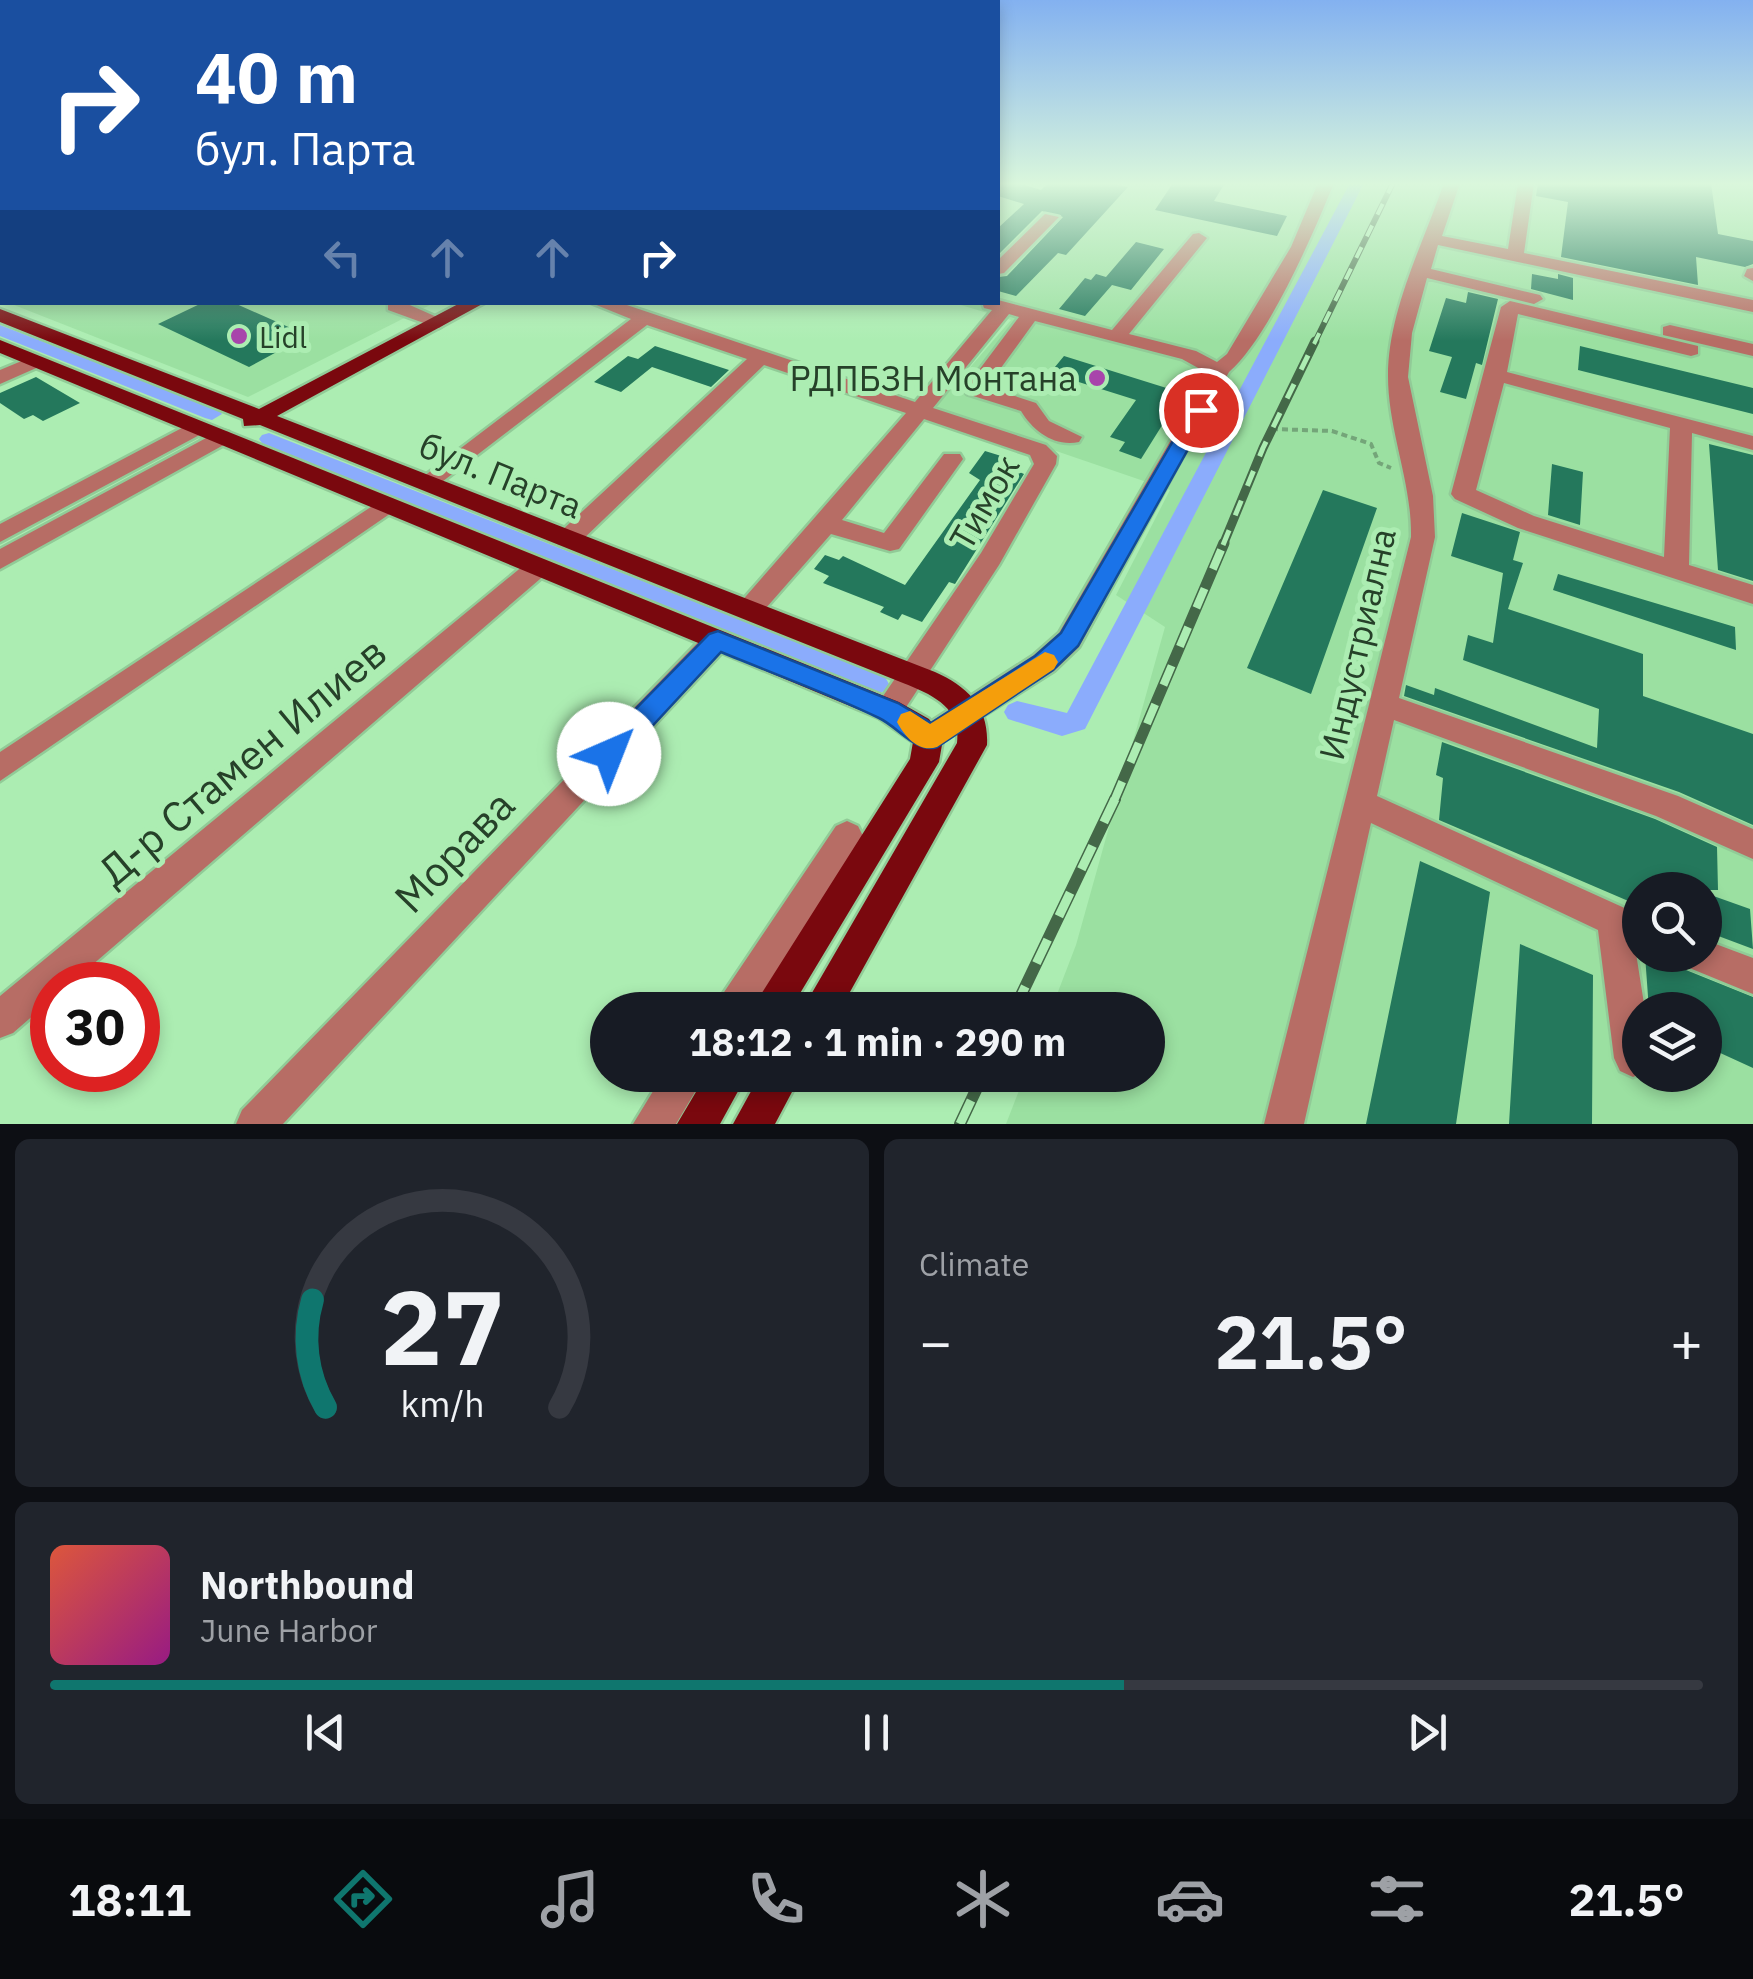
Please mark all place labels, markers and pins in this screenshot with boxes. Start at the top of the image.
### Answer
place label: Lidl [259,317,307,356]
marker: Lidl [228,325,250,347]
place label: РДПБЗН Монтана [790,355,1077,401]
marker: РДПБЗН Монтана [1086,367,1108,389]
pin [1159,368,1244,453]

